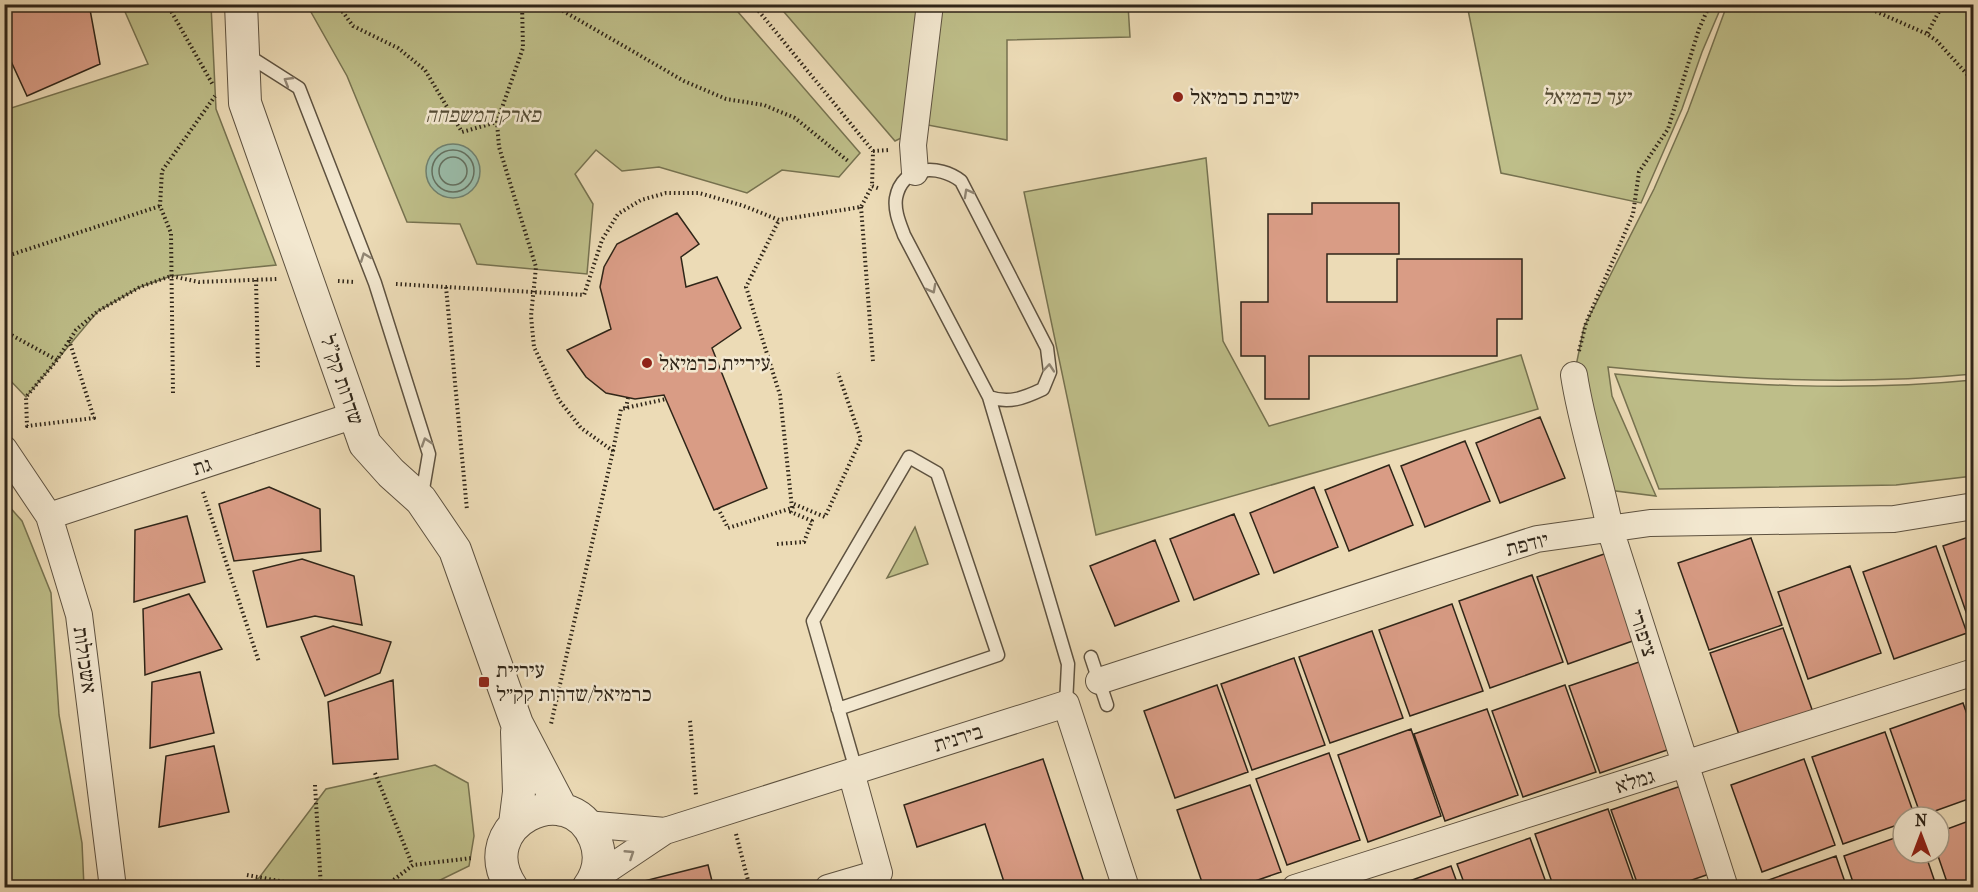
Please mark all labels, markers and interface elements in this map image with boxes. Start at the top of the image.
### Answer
one-way arrow [284,76,294,88]
place label: ישיבת כרמיאל [1190,85,1299,109]
park label: יער כרמיאל [1542,85,1633,109]
marker: ישיבת כרמיאל [1171,90,1185,104]
park label: פארק המשפחה [425,103,542,127]
one-way arrow [963,189,975,199]
one-way arrow [360,252,372,263]
one-way arrow [925,282,936,293]
street label: שדרות קק"ל [315,332,369,428]
place label: עיריית כרמיאל [659,351,770,375]
marker: עיריית כרמיאל [640,356,654,370]
one-way arrow [1042,364,1055,373]
one-way arrow [421,437,433,448]
street label: גת [189,452,215,480]
street label: יודפת [1503,527,1551,561]
street label: ציפורי [1624,606,1662,660]
street label: אשכולות [68,625,102,695]
place label: עיריית כרמיאל/שדרות קק״ל [496,658,652,706]
marker: עיריית כרמיאל/שדרות קק״ל [477,675,491,689]
street label: בירנית [931,719,985,757]
street label: גמלא [1612,764,1658,798]
north arrow [1891,805,1951,865]
text: N [1915,811,1928,830]
one-way arrow [624,850,634,862]

